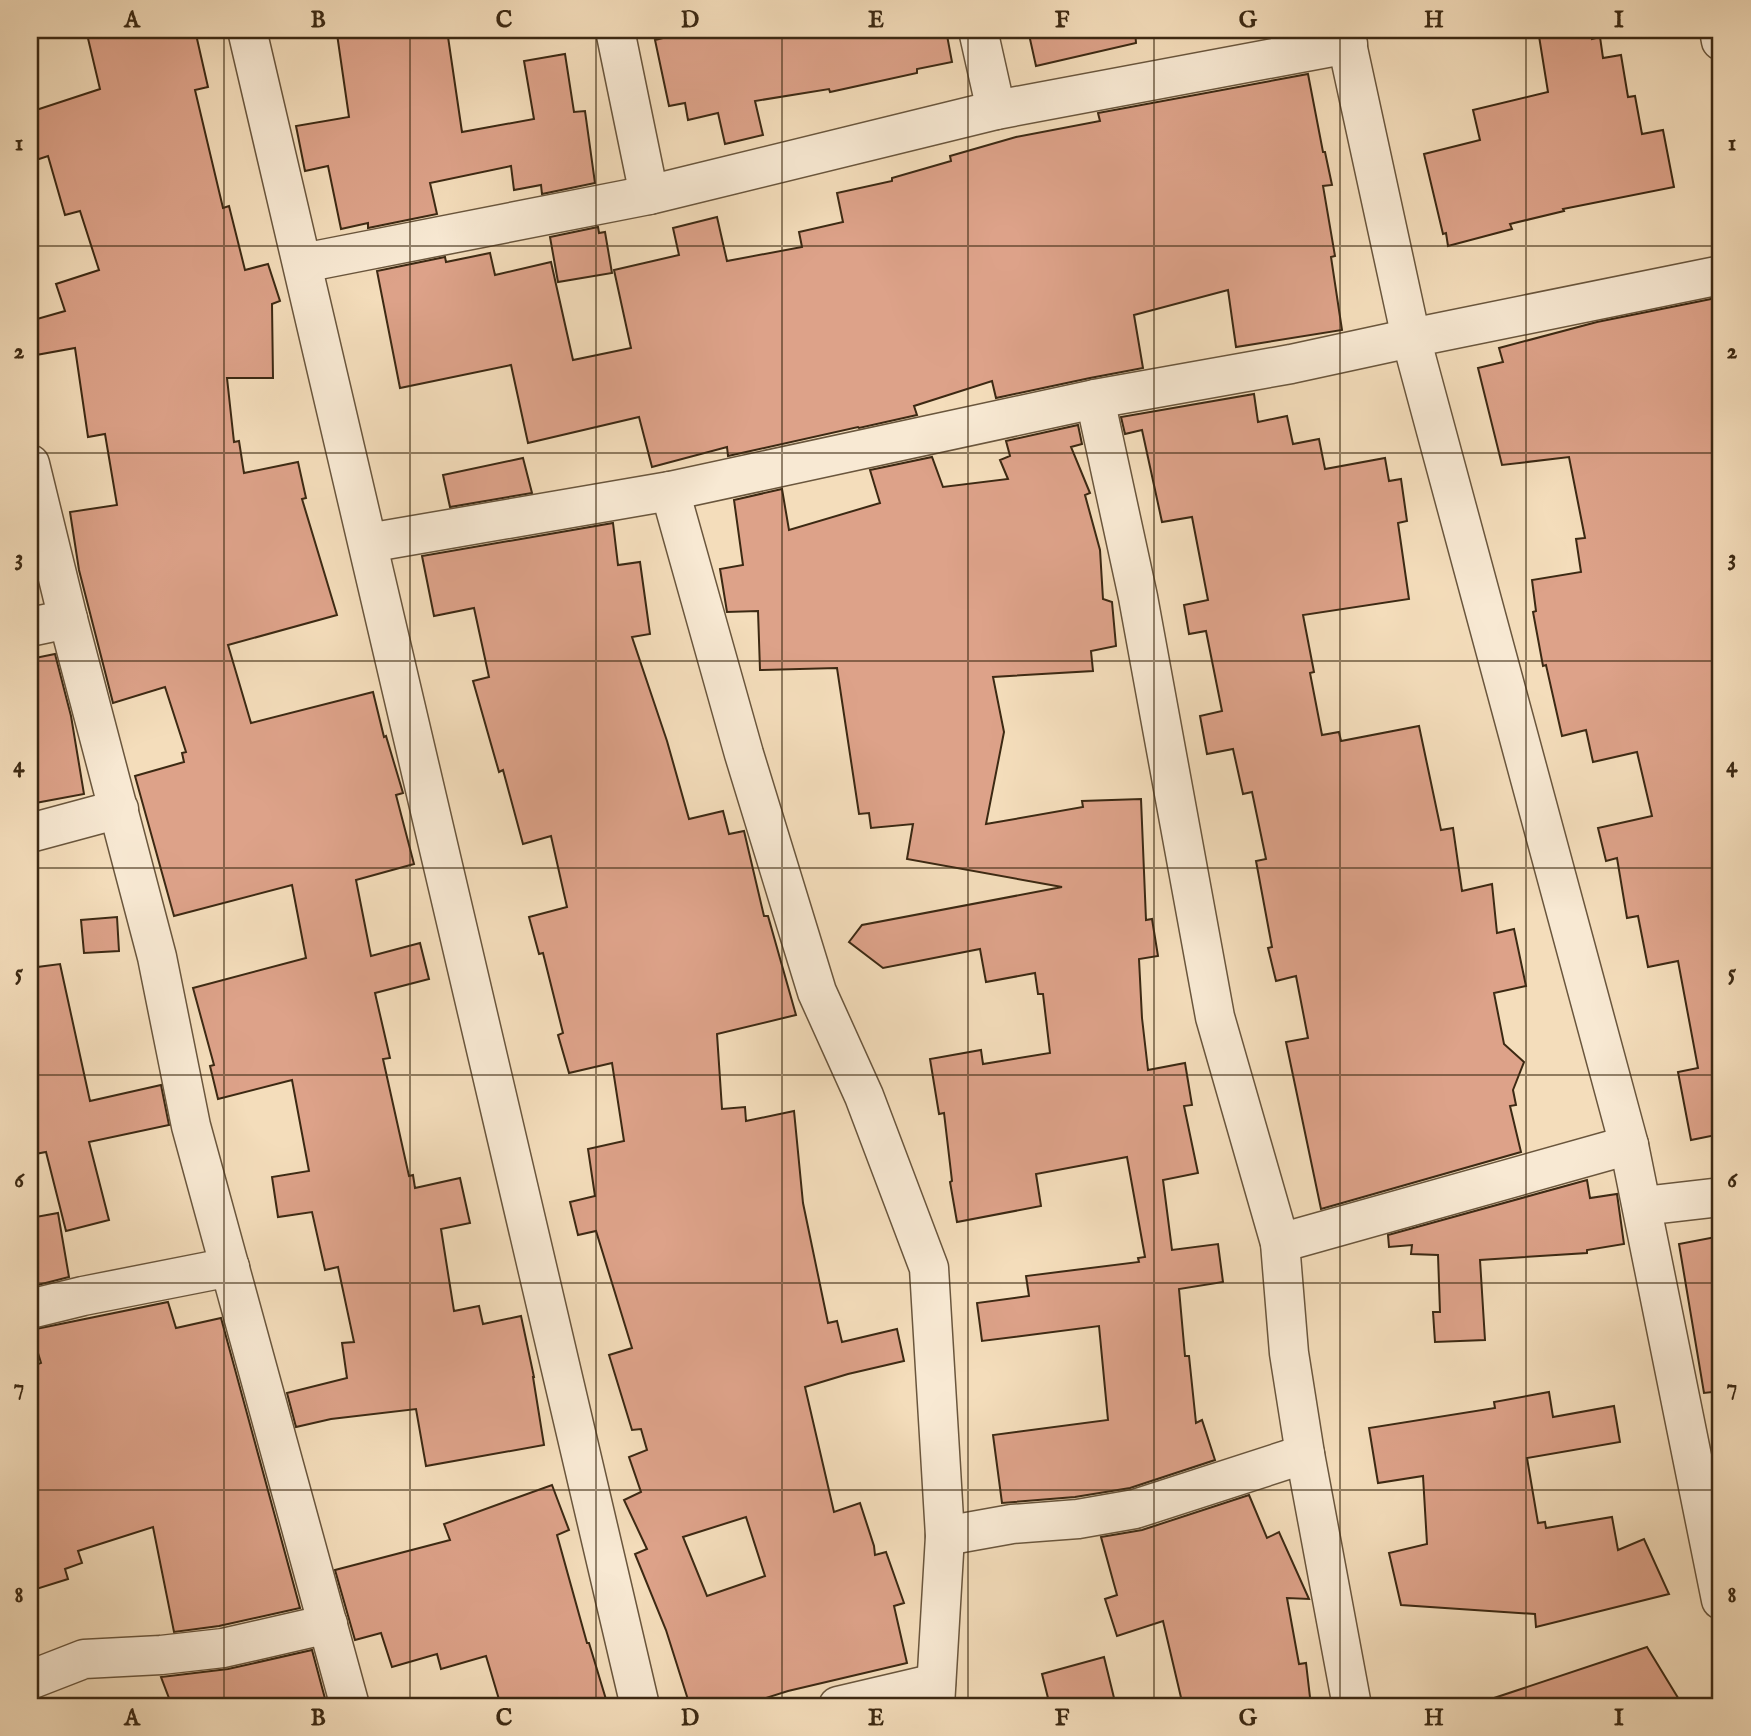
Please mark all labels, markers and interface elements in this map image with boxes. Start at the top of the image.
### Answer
text: A [123,6,141,35]
text: B [310,6,326,35]
text: C [496,6,513,35]
text: D [681,6,699,35]
text: E [868,6,884,35]
text: F [1055,6,1070,35]
text: G [1239,6,1258,35]
text: H [1424,6,1444,35]
text: I [1614,6,1624,35]
text: 1 [15,129,23,158]
text: 1 [1728,129,1736,158]
text: 2 [14,337,25,366]
text: 2 [1727,337,1738,366]
text: 3 [15,544,23,573]
text: 3 [1728,544,1736,573]
text: 4 [13,751,25,780]
text: 4 [1726,751,1738,780]
text: 5 [15,959,24,988]
text: 5 [1728,959,1737,988]
text: 6 [14,1166,25,1195]
text: 6 [1727,1166,1738,1195]
text: 7 [14,1373,24,1402]
text: 7 [1727,1373,1737,1402]
text: 8 [14,1581,24,1610]
text: 8 [1727,1581,1737,1610]
text: A [123,1704,141,1733]
text: B [310,1704,326,1733]
text: C [496,1704,513,1733]
text: D [681,1704,699,1733]
text: E [868,1704,884,1733]
text: F [1055,1704,1070,1733]
text: G [1239,1704,1258,1733]
text: H [1424,1704,1444,1733]
text: I [1614,1704,1624,1733]

